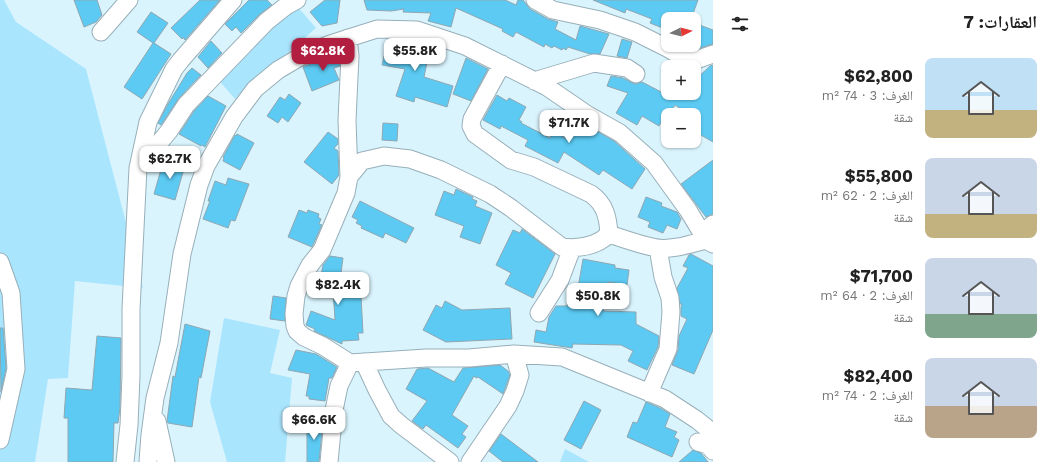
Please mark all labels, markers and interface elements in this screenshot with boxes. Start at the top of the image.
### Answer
north arrow [661,12,701,52]
map controls [661,12,701,148]
text: العقارات: 7 [963,12,1037,32]
icon: filters [729,13,751,35]
pin: $62.8K [290,38,356,72]
pin: $55.8K [382,38,448,72]
text: $62.8K [300,43,346,58]
text: $55.8K [393,43,437,58]
button: + [661,60,701,100]
text: $62,800 [844,66,913,86]
icon: home [957,74,1005,122]
text: الغرف: 3 · 74 m² [822,88,913,103]
button: − [661,108,701,148]
pin: $71.7K [536,110,602,144]
text: شقة [894,110,913,125]
text: $71.7K [548,115,590,130]
pin: $62.7K [137,146,203,180]
text: $62.7K [148,151,192,166]
text: $55,800 [845,166,913,186]
icon: home [957,174,1005,222]
text: الغرف: 2 · 62 m² [821,188,913,203]
text: شقة [894,210,913,225]
text: $71,700 [850,266,913,286]
pin: $82.4K [305,272,371,306]
icon: home [957,274,1005,322]
text: $82.4K [315,277,361,292]
pin: $50.8K [565,283,631,317]
text: $50.8K [575,288,621,303]
text: الغرف: 2 · 64 m² [820,288,913,303]
text: شقة [894,310,913,325]
text: $82,400 [844,366,913,386]
icon: home [957,374,1005,422]
text: الغرف: 2 · 74 m² [822,388,913,403]
pin: $66.6K [281,407,347,441]
text: شقة [894,410,913,425]
text: $66.6K [291,412,337,427]

